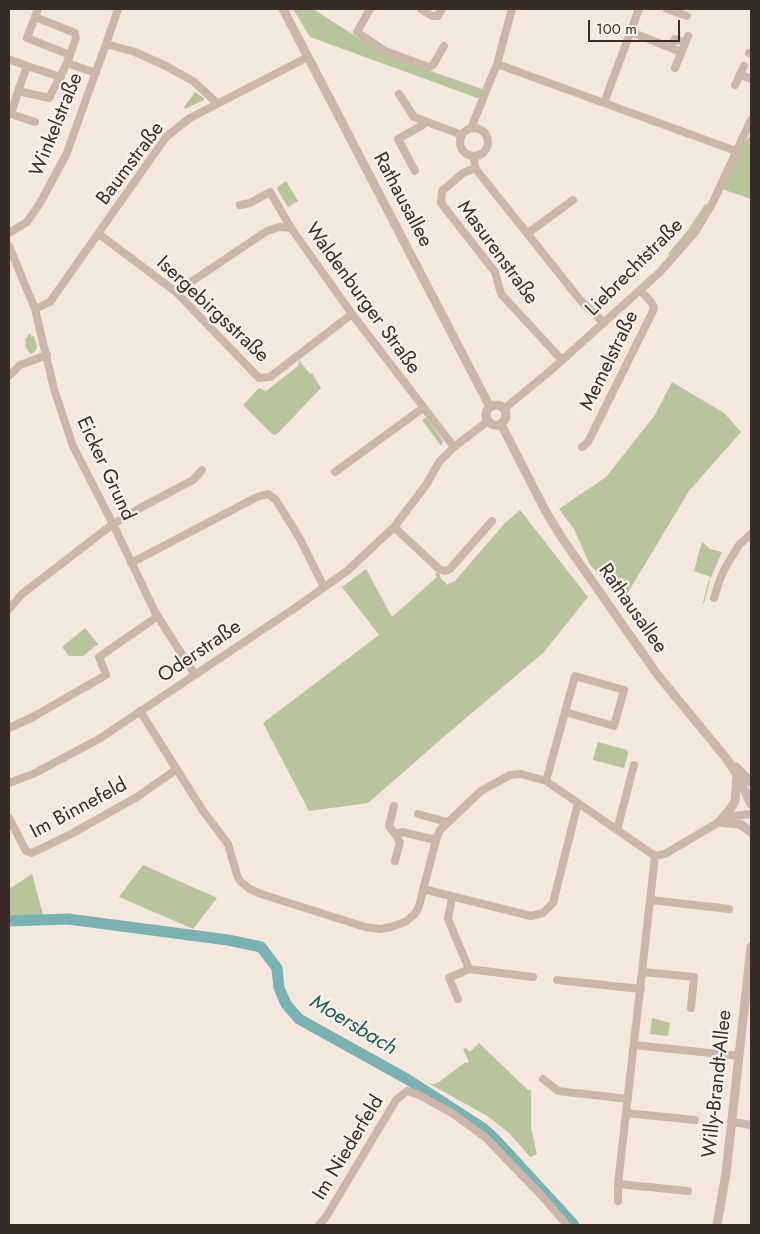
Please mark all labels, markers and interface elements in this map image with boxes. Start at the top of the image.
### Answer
scale bar [590,10,682,42]
text: 100 m [596,18,637,40]
street label: Winkelstraße [25,70,89,180]
street label: Baumstraße [92,118,170,210]
street label: Rathausallee [367,149,437,251]
street label: Masurenstraße [451,196,543,310]
street label: Liebrechtstraße [581,214,689,322]
street label: Waldenburger Straße [299,219,425,379]
street label: Isergebirgsstraße [151,252,273,368]
street label: Memelstraße [576,307,644,415]
street label: Eicker Grund [70,413,140,525]
street label: Rathausallee [592,560,672,658]
street label: Oderstraße [154,615,246,689]
street label: Im Binnefeld [26,773,132,845]
water label: Moersbach [305,990,401,1062]
street label: Willy-Brandt-Allee [698,1009,738,1159]
street label: Im Niederfeld [308,1091,390,1205]

